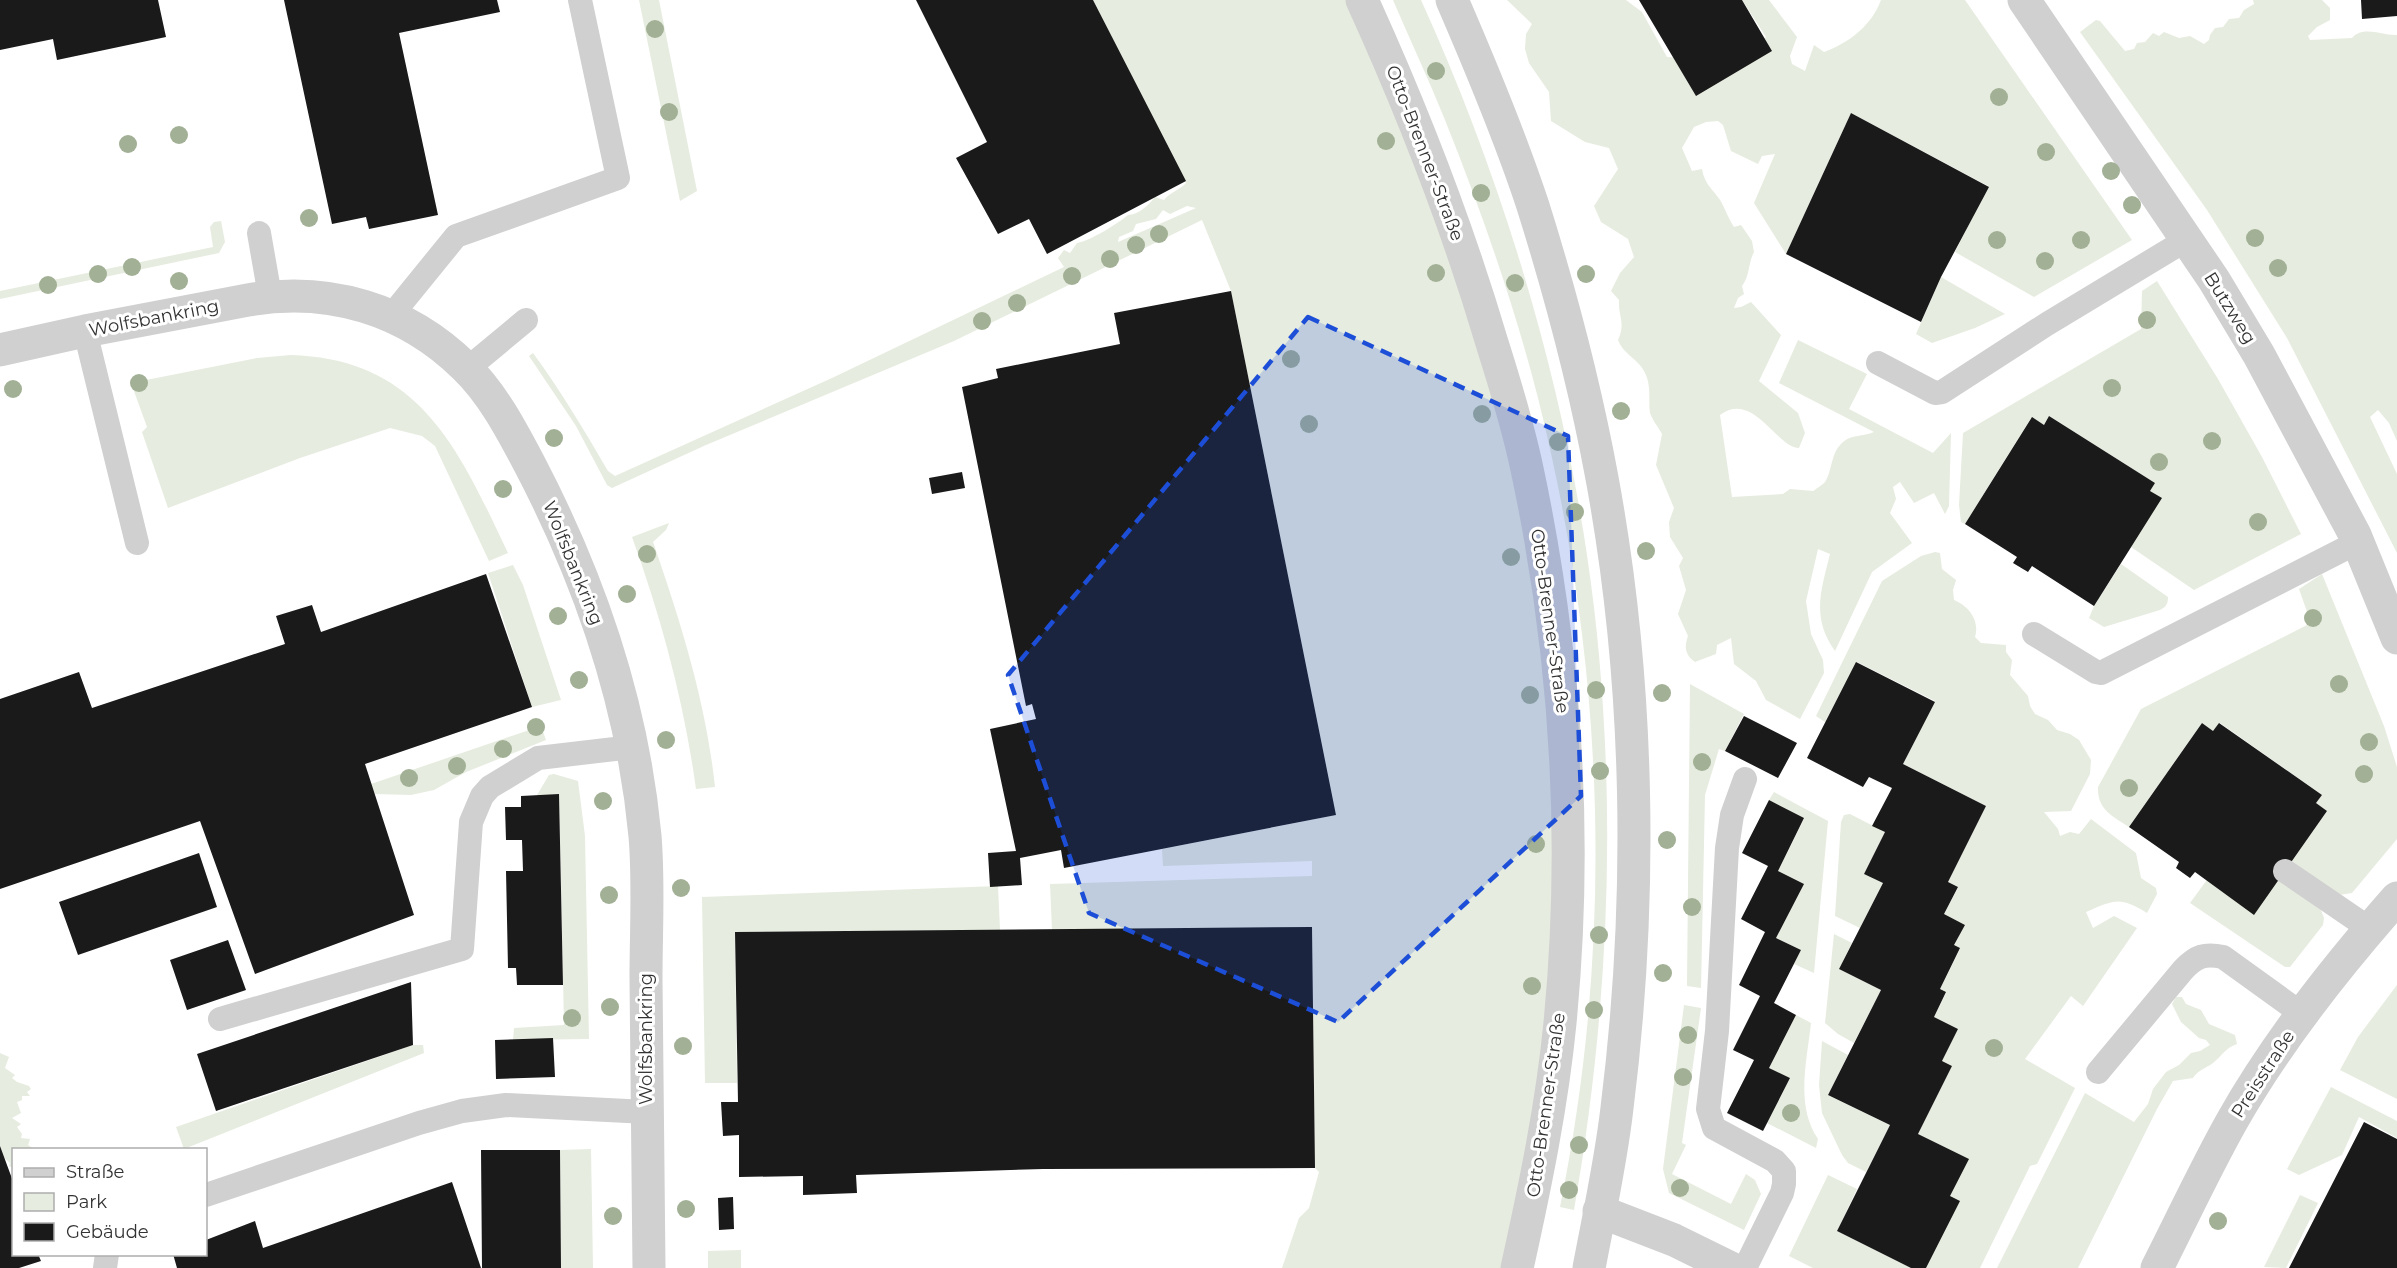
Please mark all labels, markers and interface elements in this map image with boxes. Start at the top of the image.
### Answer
street label: Otto-Brenner-Straße [1381,62,1469,244]
street label: Butzweg [2199,268,2261,348]
street label: Wolfsbankring [87,295,221,341]
street label: Wolfsbankring [538,498,608,628]
street label: Otto-Brenner-Straße [1526,527,1574,715]
street label: Wolfsbankring [635,973,657,1105]
street label: Otto-Brenner-Straße [1522,1011,1570,1199]
street label: Preisstraße [2227,1026,2300,1122]
legend [12,1148,207,1256]
text: Straße [66,1161,125,1183]
text: Park [66,1191,107,1213]
text: Gebäude [66,1221,149,1243]

